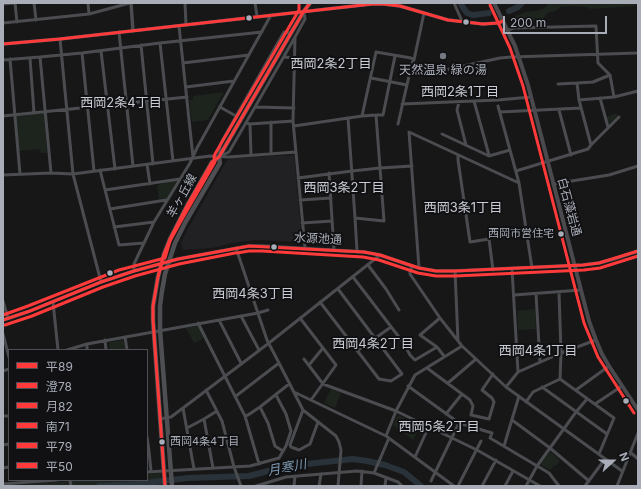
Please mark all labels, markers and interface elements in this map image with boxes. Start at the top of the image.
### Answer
scale bar [505,8,609,34]
unlabelled marker [244,13,254,23]
text: 200 m [510,15,546,30]
unlabelled marker [461,17,471,27]
marker: 天然温泉 緑の湯 [438,51,448,61]
district label: 西岡2条2丁目 [291,56,371,72]
place label: 天然温泉 緑の湯 [399,63,487,77]
district label: 西岡2条1丁目 [421,84,499,100]
district label: 西岡2条4丁目 [80,95,162,111]
street label: 羊ヶ丘線 [164,172,200,220]
street label: 白石藻岩通 [554,176,584,238]
district label: 西岡3条2丁目 [304,180,384,196]
district label: 西岡3条1丁目 [424,200,502,216]
place label: 西岡市営住宅 [488,227,554,241]
marker: 西岡市営住宅 [556,229,566,239]
street label: 水源池通 [294,231,342,247]
unlabelled marker [269,242,279,252]
unlabelled marker [105,268,115,278]
district label: 西岡4条3丁目 [212,286,294,302]
district label: 西岡4条2丁目 [332,336,414,352]
district label: 西岡4条1丁目 [499,343,577,359]
legend [8,349,148,481]
text: 平89 [46,359,73,374]
text: 澄78 [46,379,72,394]
unlabelled marker [621,396,631,406]
text: 月82 [46,399,73,414]
text: 南71 [46,419,70,434]
district label: 西岡5条2丁目 [399,419,479,435]
place label: 西岡4条4丁目 [170,435,239,449]
marker: 西岡4条4丁目 [157,437,167,447]
text: 平79 [46,439,72,454]
north arrow [593,441,633,481]
text: N [616,450,632,463]
water label: 月寒川 [266,457,308,479]
text: 平50 [46,459,73,474]

